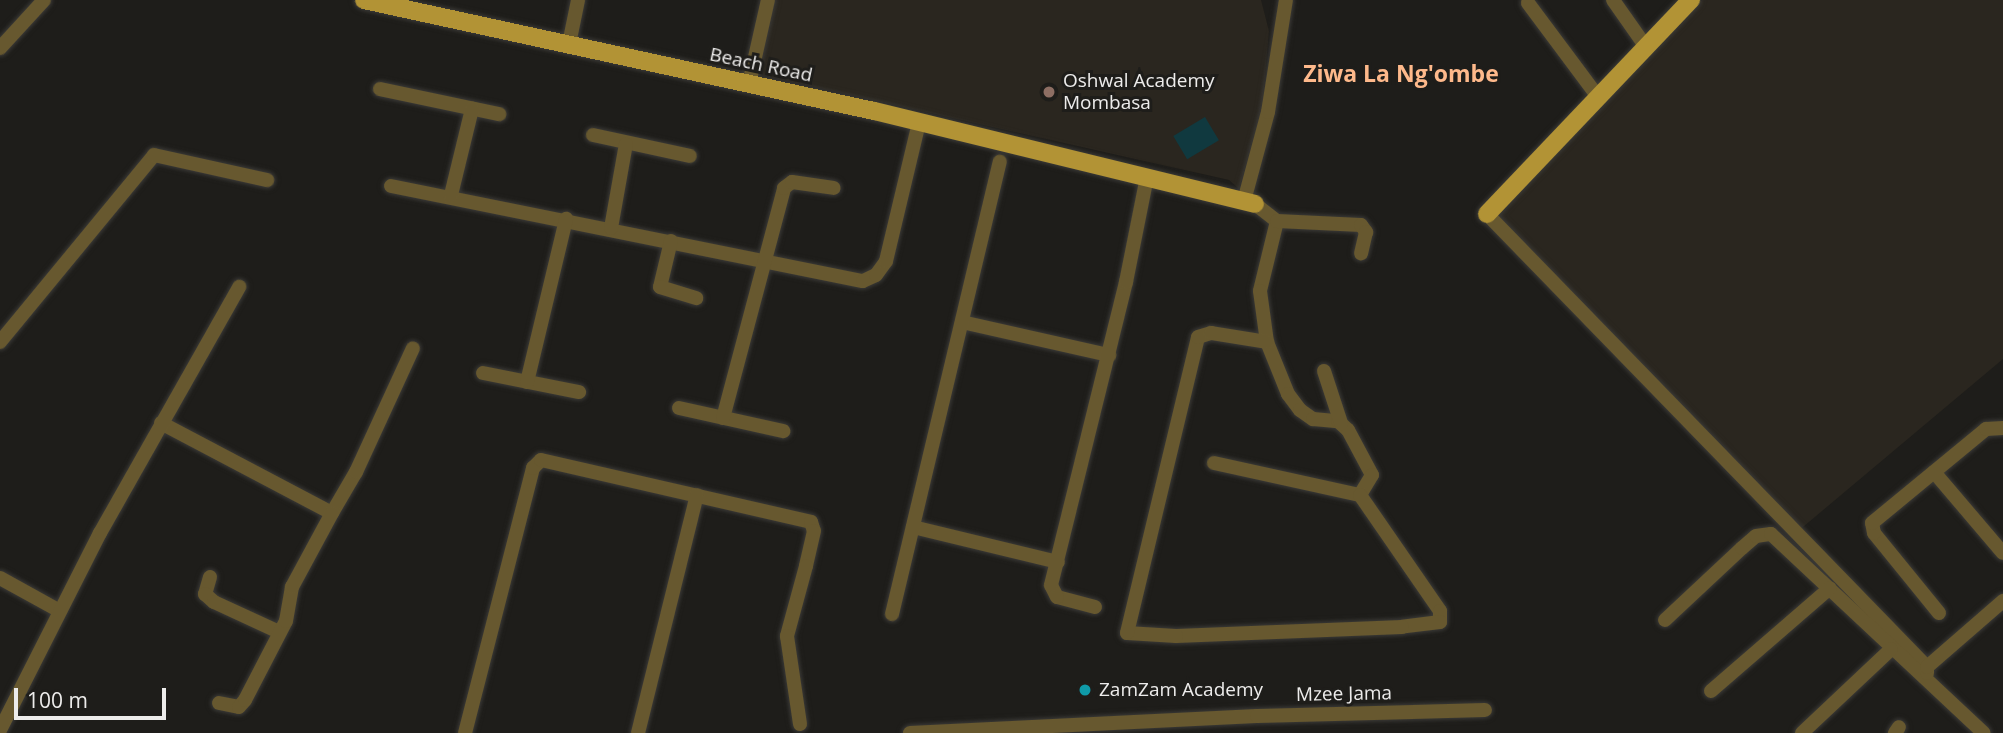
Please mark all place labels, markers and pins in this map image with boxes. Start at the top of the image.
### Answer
place label: Oshwal Academy Mombasa [1063,70,1215,114]
marker: Oshwal Academy Mombasa [1041,84,1057,100]
place label: ZamZam Academy [1099,679,1263,701]
marker: ZamZam Academy [1077,682,1093,698]

